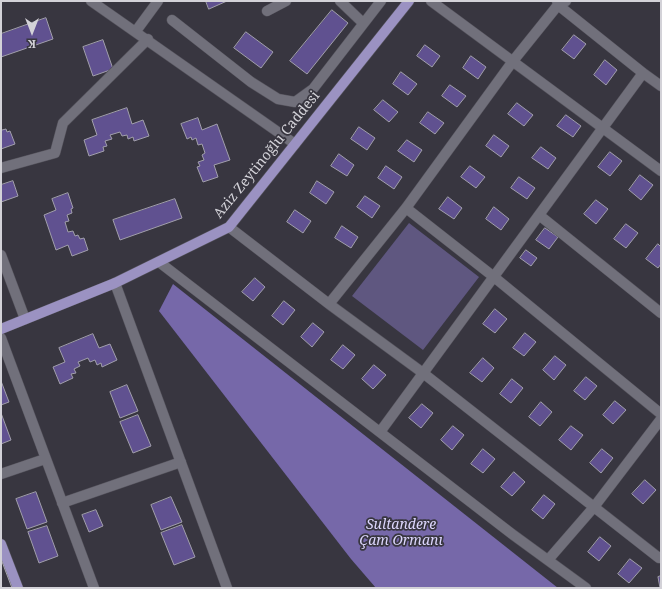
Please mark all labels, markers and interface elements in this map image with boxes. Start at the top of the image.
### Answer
north arrow [12,12,52,52]
text: K [28,37,36,52]
street label: Aziz Zeytinoğlu Caddesi [210,88,324,222]
park label: Sultandere Çam Ormanı [359,517,443,550]

